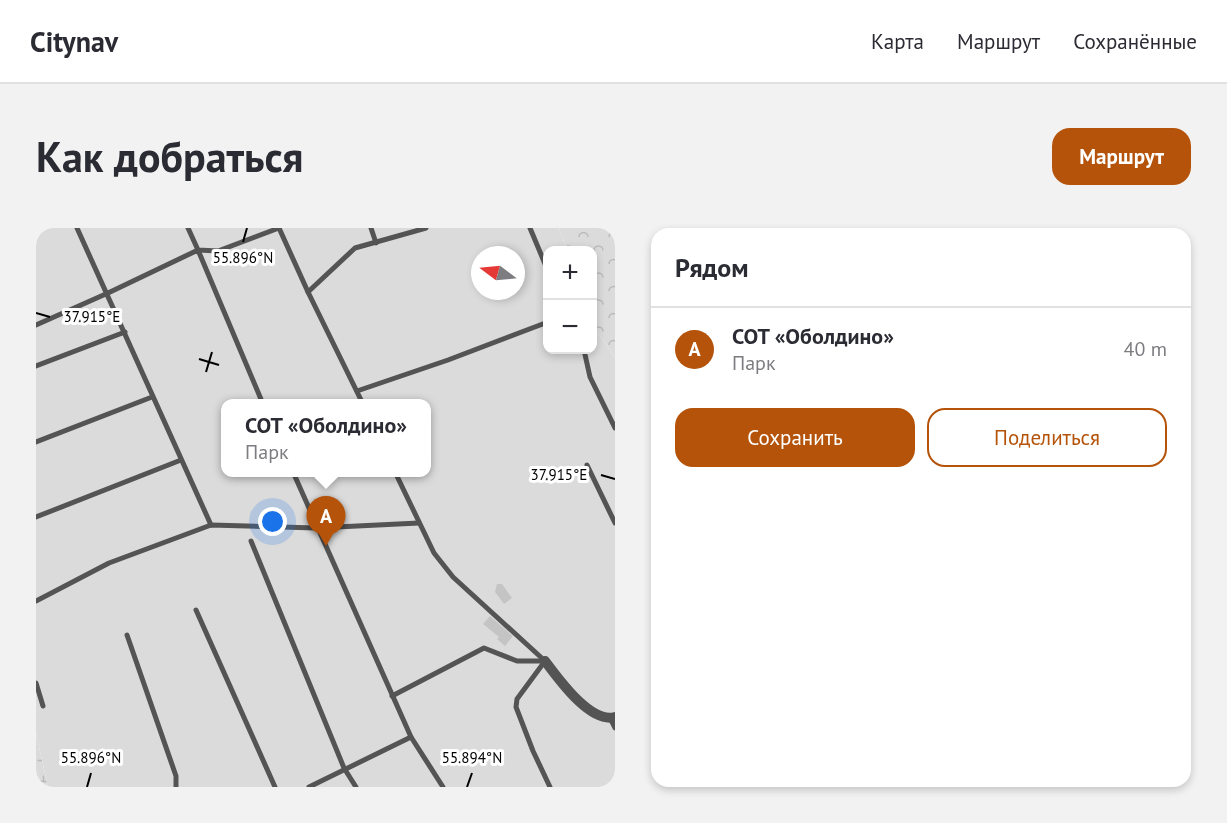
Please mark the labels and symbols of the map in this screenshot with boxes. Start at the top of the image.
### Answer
north arrow [471,246,525,300]
text: 55.896°N [213,248,273,267]
text: 37.915°E [64,307,120,326]
text: 37.915°E [531,465,587,484]
pin: A [306,496,346,546]
your location [258,507,287,536]
text: 55.896°N [61,748,121,767]
text: 55.894°N [442,748,502,767]

